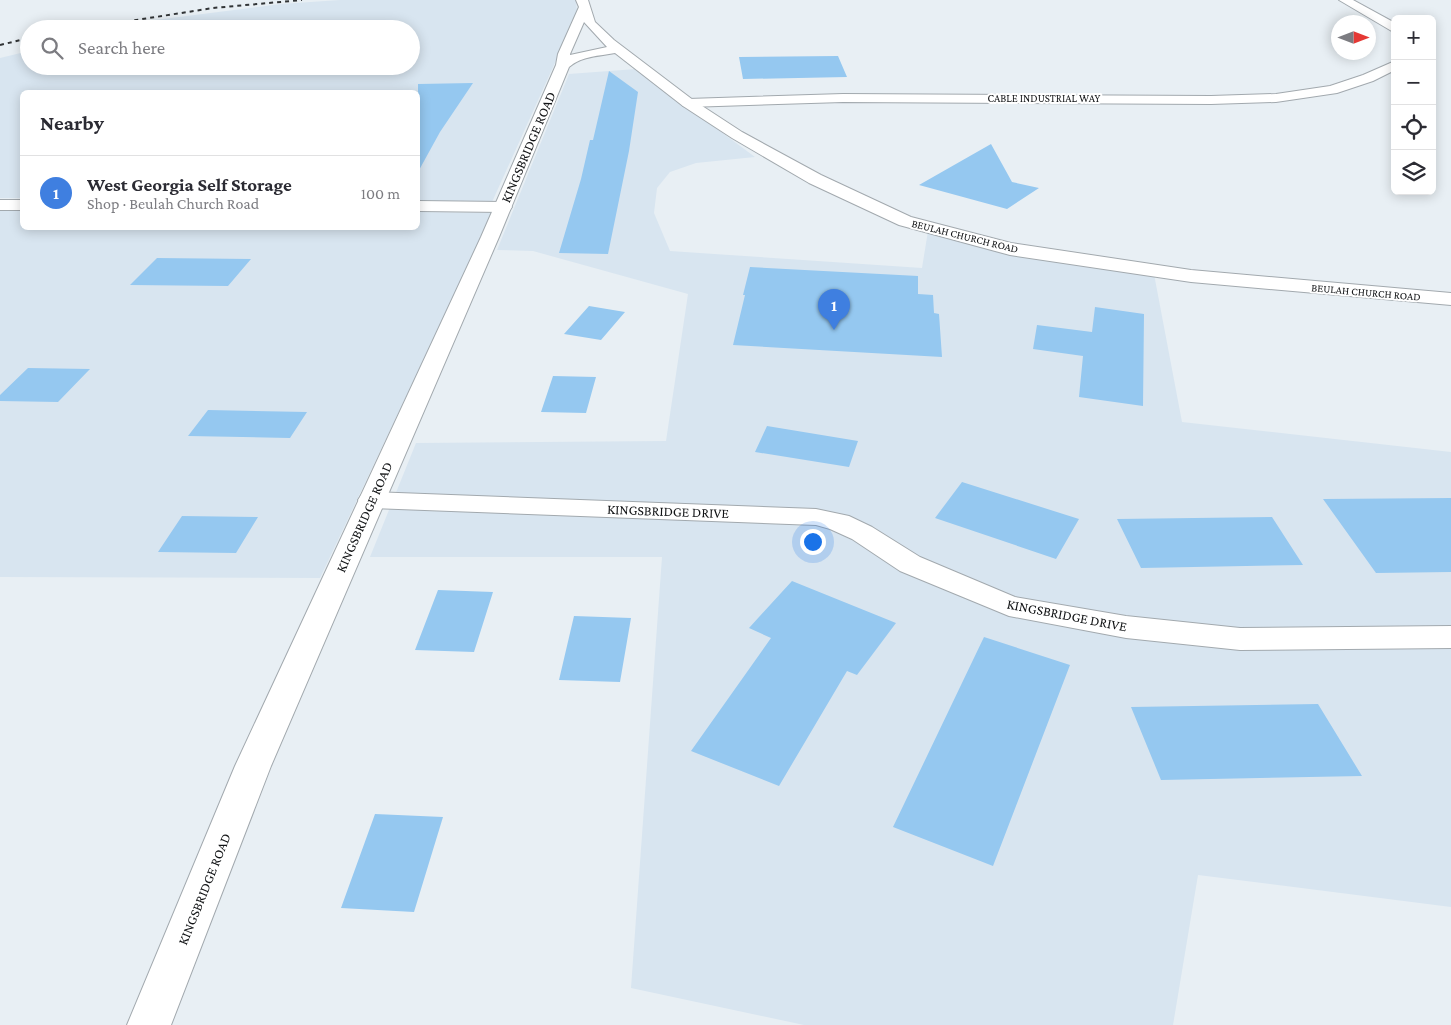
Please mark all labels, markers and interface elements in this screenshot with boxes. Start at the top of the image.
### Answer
north arrow [1331,15,1376,60]
map controls [1391,15,1436,195]
button: + [1391,15,1436,60]
search box [20,20,420,75]
icon: search [38,34,66,62]
text: Search here [78,37,165,58]
button: − [1391,60,1436,105]
street label: KINGSBRIDGE ROAD [497,89,559,205]
street label: CABLE INDUSTRIAL WAY [988,92,1101,104]
button: locate [1391,105,1436,150]
text: Nearby [40,111,104,135]
button: layers [1391,150,1436,195]
text: West Georgia Self Storage [87,174,292,195]
text: 1 [53,185,59,202]
text: 100 m [361,185,400,202]
text: Shop · Beulah Church Road [87,195,259,212]
street label: BEULAH CHURCH ROAD [910,217,1020,255]
street label: BEULAH CHURCH ROAD [1311,281,1421,303]
pin: 1 [818,289,850,330]
street label: KINGSBRIDGE ROAD [332,459,396,575]
street label: KINGSBRIDGE DRIVE [607,501,730,521]
your location [800,529,826,555]
street label: KINGSBRIDGE DRIVE [1006,596,1129,635]
street label: KINGSBRIDGE ROAD [174,831,234,947]

